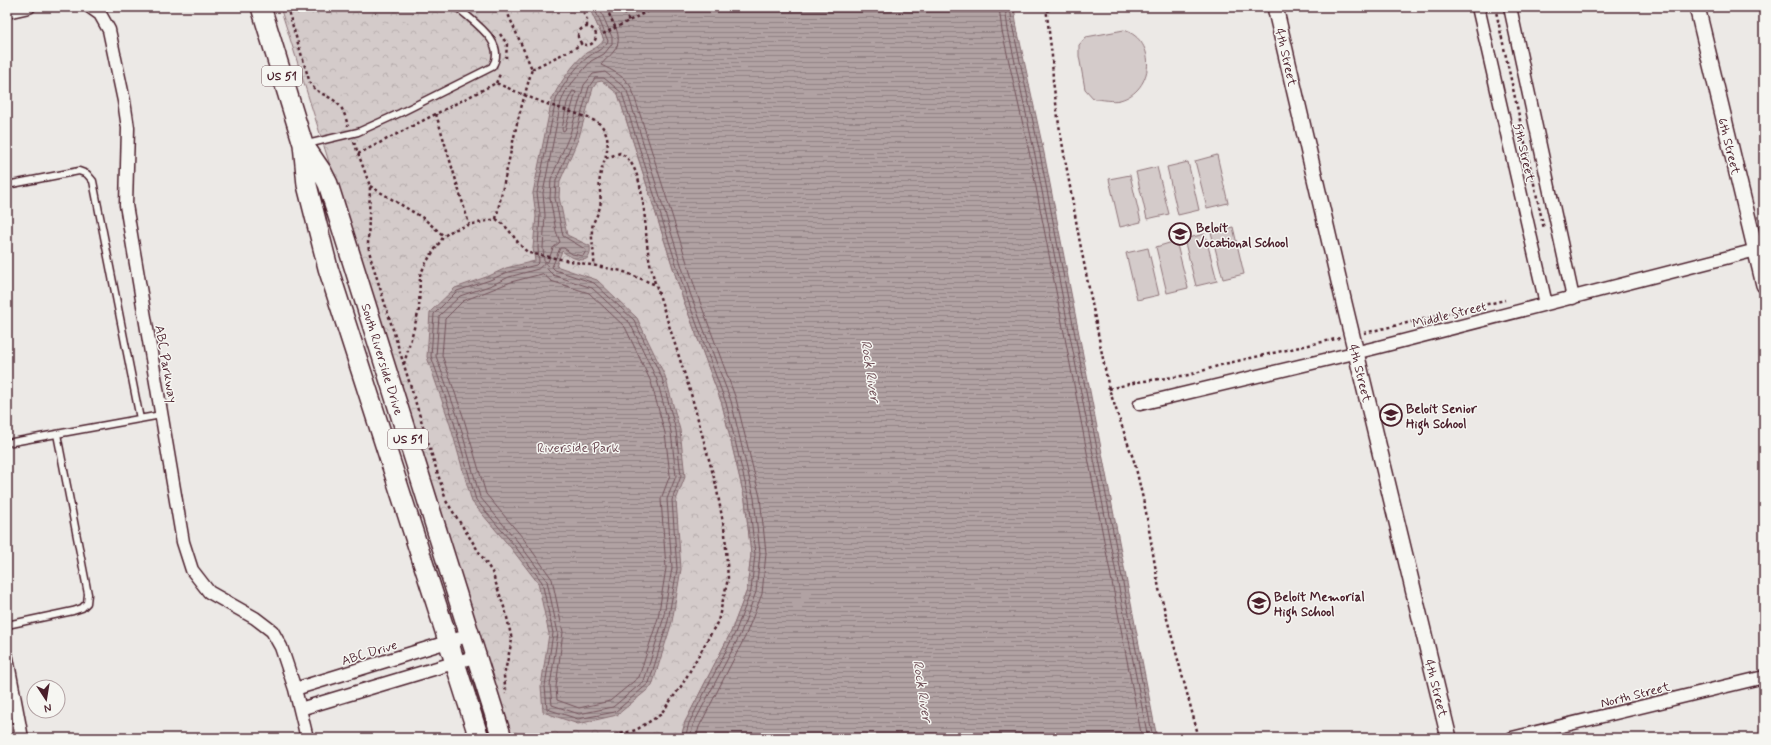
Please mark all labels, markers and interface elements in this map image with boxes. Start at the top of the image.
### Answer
street label: 4th Street [1271,27,1301,88]
road number: US 51 [262,66,302,86]
street label: 6th Street [1713,116,1744,177]
street label: 5th Street [1509,121,1539,184]
place label: Beloit Vocational School [1196,220,1289,252]
school or university icon: Beloit Vocational School [1167,221,1193,247]
street label: Middle Street [1411,298,1488,333]
street label: South Riverside Drive [356,301,407,417]
street label: ABC Parkway [150,324,181,405]
water label: Rock River [856,339,884,406]
street label: 4th Street [1344,343,1375,405]
place label: Beloit Senior High School [1406,401,1478,436]
school or university icon: Beloit Senior High School [1378,402,1404,428]
road number: US 51 [388,429,428,449]
park label: Riverside Park [537,440,620,457]
place label: Beloit Memorial High School [1274,589,1365,624]
school or university icon: Beloit Memorial High School [1246,590,1272,616]
street label: ABC Drive [339,637,400,670]
street label: 4th Street [1420,658,1451,720]
water label: Rock River [908,659,936,726]
north arrow [26,679,66,719]
street label: North Street [1599,679,1672,712]
text: N [43,700,53,715]

